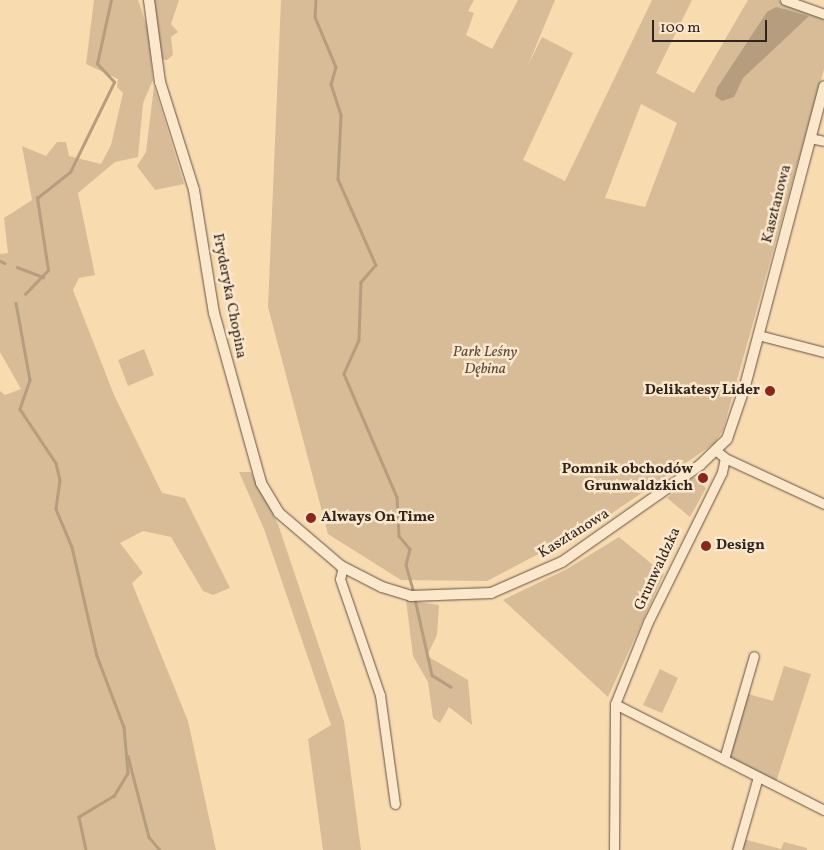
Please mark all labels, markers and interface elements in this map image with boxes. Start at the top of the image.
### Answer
scale bar [654,10,769,42]
text: 100 m [660,18,700,39]
street label: Kasztanowa [759,163,795,245]
street label: Fryderyka Chopina [208,232,250,360]
park label: Park Leśny Dębina [453,343,517,378]
place label: Delikatesy Lider [645,382,760,400]
marker: Delikatesy Lider [764,385,776,397]
place label: Pomnik obchodów Grunwaldzkich [562,460,693,495]
marker: Pomnik obchodów Grunwaldzkich [697,472,709,484]
street label: Kasztanowa [535,505,613,563]
place label: Always On Time [321,509,435,527]
marker: Always On Time [305,512,317,524]
street label: Grunwaldzka [631,525,685,613]
place label: Design [716,537,765,555]
marker: Design [700,540,712,552]

